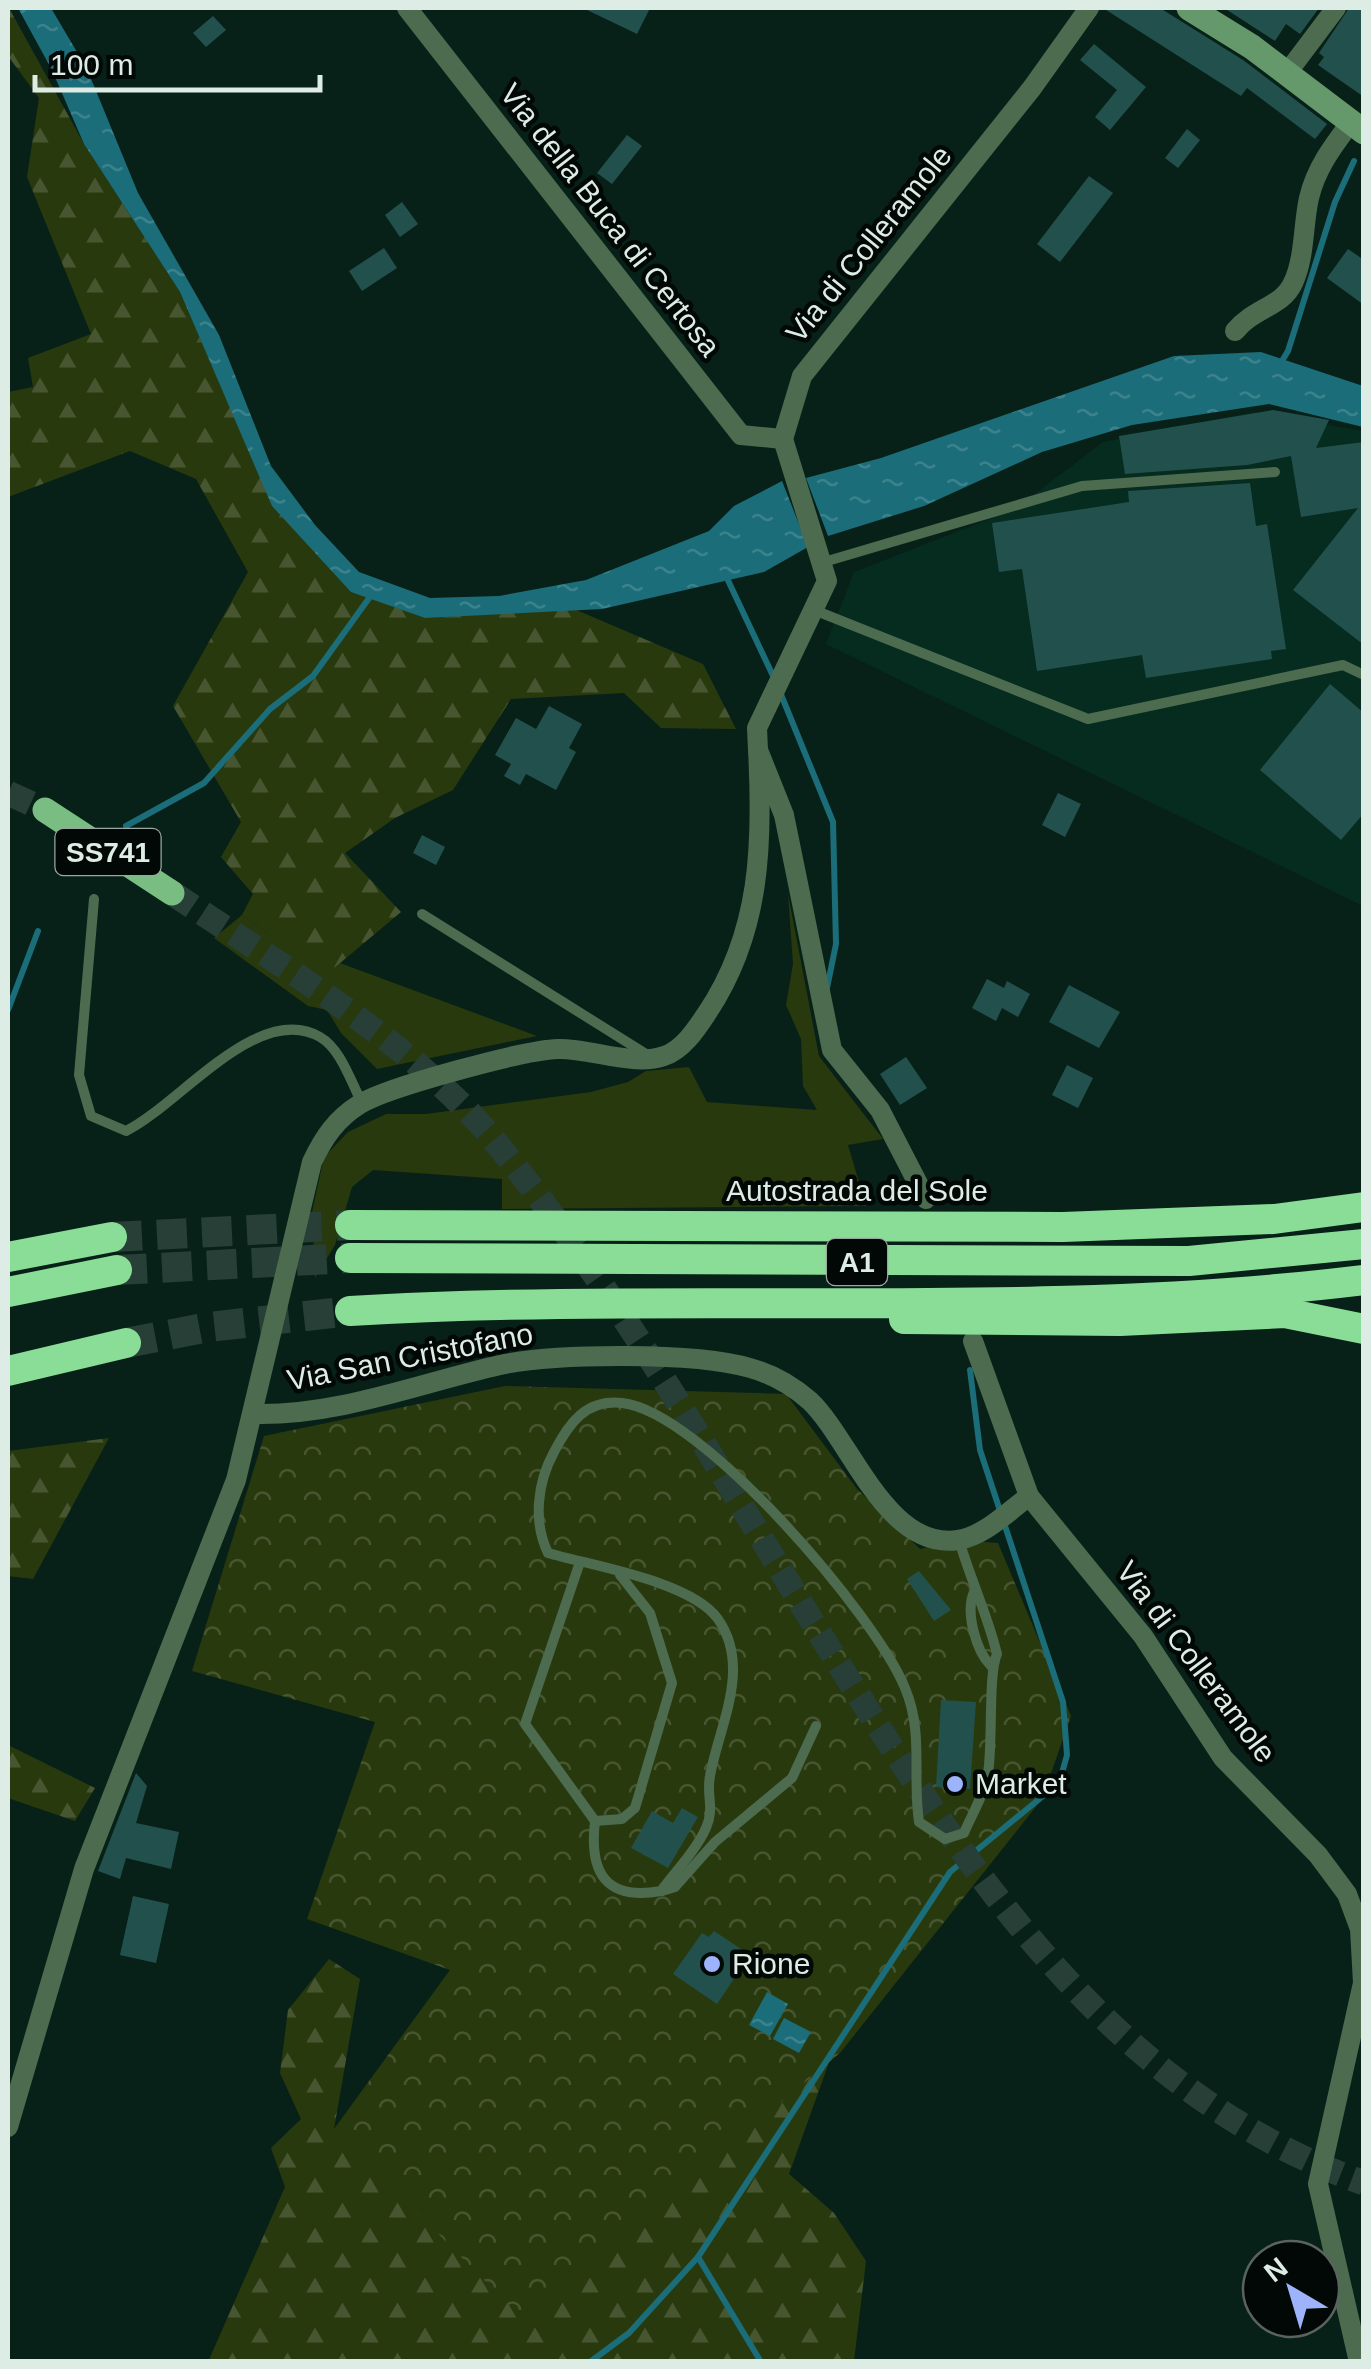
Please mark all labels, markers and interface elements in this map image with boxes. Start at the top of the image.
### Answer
scale bar [35,30,320,92]
text: 100 m [50,48,133,81]
street label: Via della Buca di Certosa [494,77,727,363]
street label: Via di Colleramole [779,139,958,348]
road number: SS741 [56,829,160,875]
street label: Autostrada del Sole [726,1174,988,1207]
road number: A1 [827,1239,887,1285]
street label: Via San Cristofano [284,1316,536,1397]
street label: Via di Colleramole [1110,1555,1283,1769]
place label: Market [975,1767,1067,1800]
marker: Market [944,1773,966,1795]
place label: Rione [732,1947,810,1980]
marker: Rione [701,1953,723,1975]
north arrow [1241,2239,1341,2339]
text: N [1258,2251,1293,2288]

